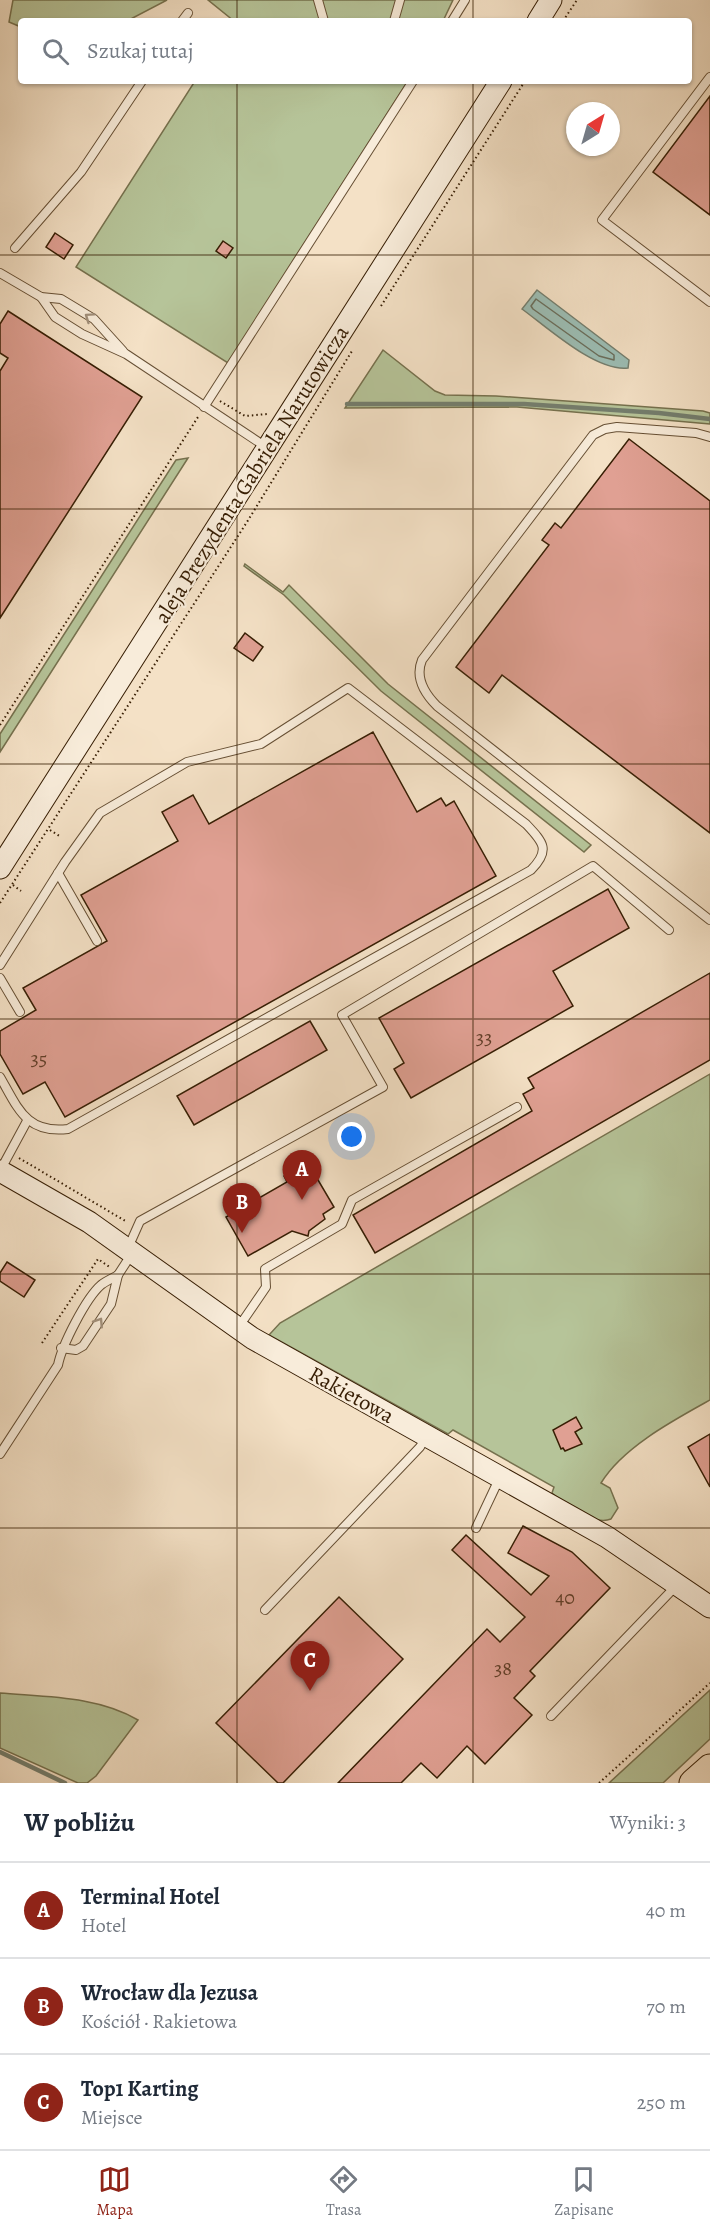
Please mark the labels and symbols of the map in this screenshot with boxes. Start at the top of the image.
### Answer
north arrow [566,102,620,156]
one-way arrow [84,313,95,324]
street label: aleja Prezydenta Gabriela Narutowicza [147,319,357,629]
house number: 33 [476,1024,492,1051]
house number: 35 [31,1045,47,1072]
your location [337,1122,366,1151]
pin: A [282,1150,322,1200]
pin: B [222,1184,262,1233]
one-way arrow [92,1318,103,1329]
street label: Rakietowa [303,1359,400,1431]
house number: 40 [555,1584,575,1611]
pin: C [290,1642,330,1691]
house number: 38 [494,1655,512,1682]

